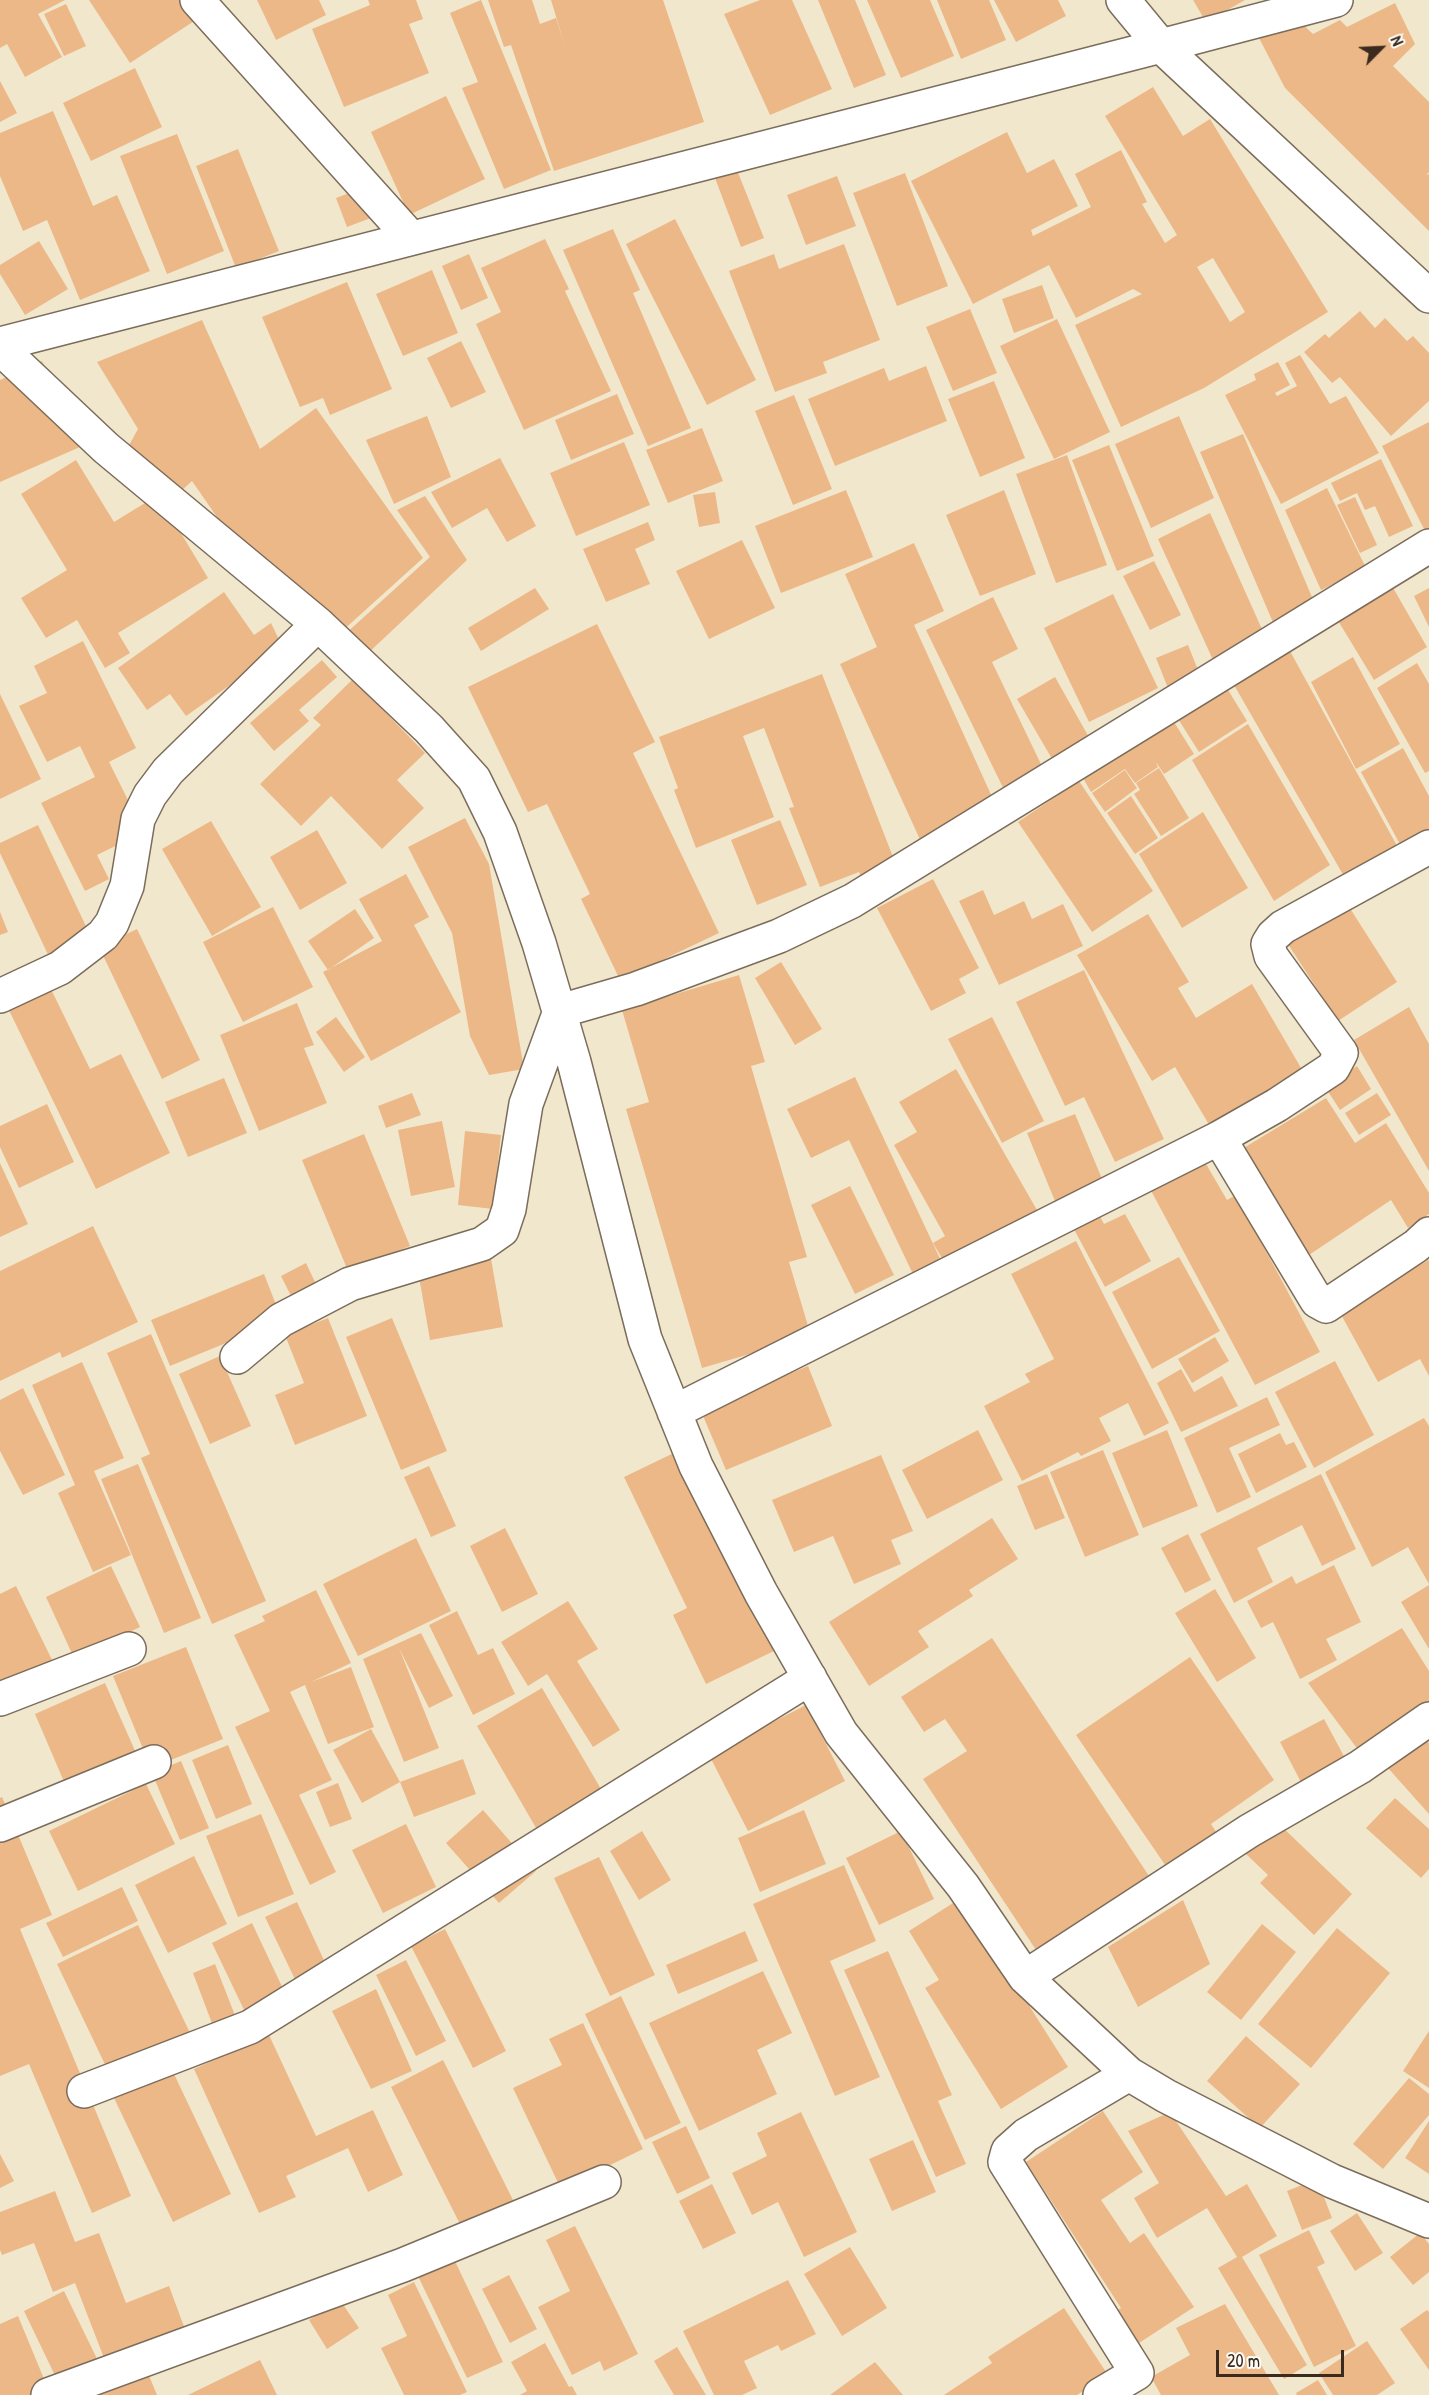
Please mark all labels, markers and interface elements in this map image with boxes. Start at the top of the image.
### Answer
north arrow [1351,18,1411,78]
text: N [1386,32,1409,49]
scale bar [1219,2338,1346,2376]
text: 20 m [1227,2348,1260,2373]

